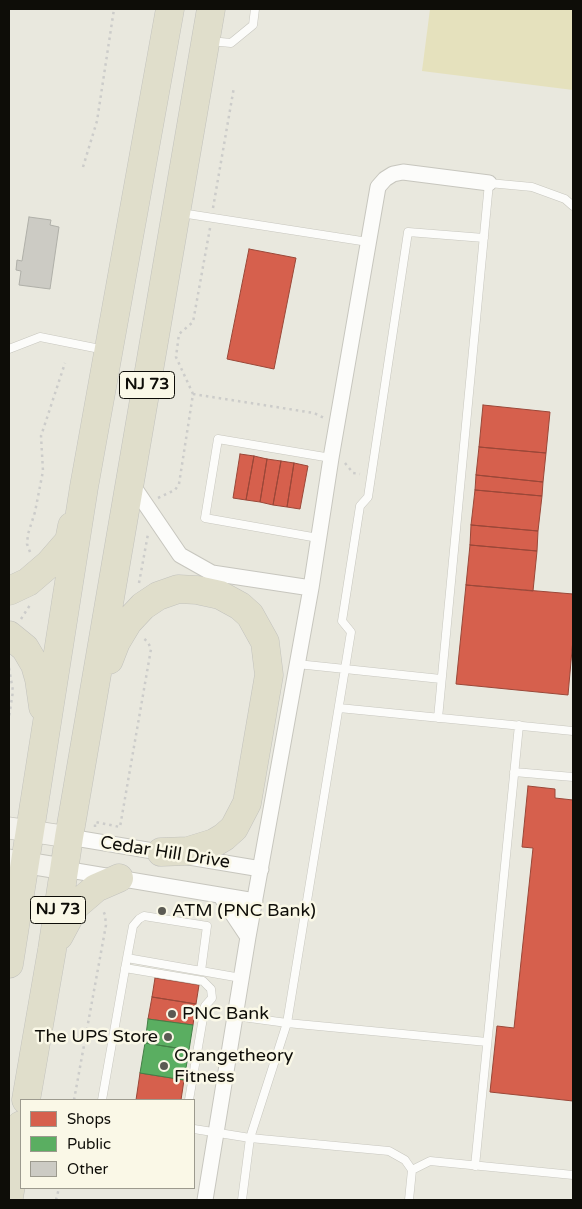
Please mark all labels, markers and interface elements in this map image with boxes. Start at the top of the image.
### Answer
road number: NJ 73 [120,372,174,398]
street label: Cedar Hill Drive [98,832,232,874]
road number: NJ 73 [30,896,86,924]
place label: ATM (PNC Bank) [172,900,316,922]
marker: ATM (PNC Bank) [156,905,168,917]
place label: PNC Bank [182,1003,269,1025]
marker: PNC Bank [166,1008,178,1020]
place label: The UPS Store [35,1026,158,1048]
marker: The UPS Store [162,1031,174,1043]
place label: Orangetheory Fitness [174,1045,294,1088]
marker: Orangetheory Fitness [158,1060,170,1072]
legend [20,1099,195,1189]
text: Shops [67,1110,111,1128]
text: Public [67,1135,111,1153]
text: Other [67,1160,108,1178]

